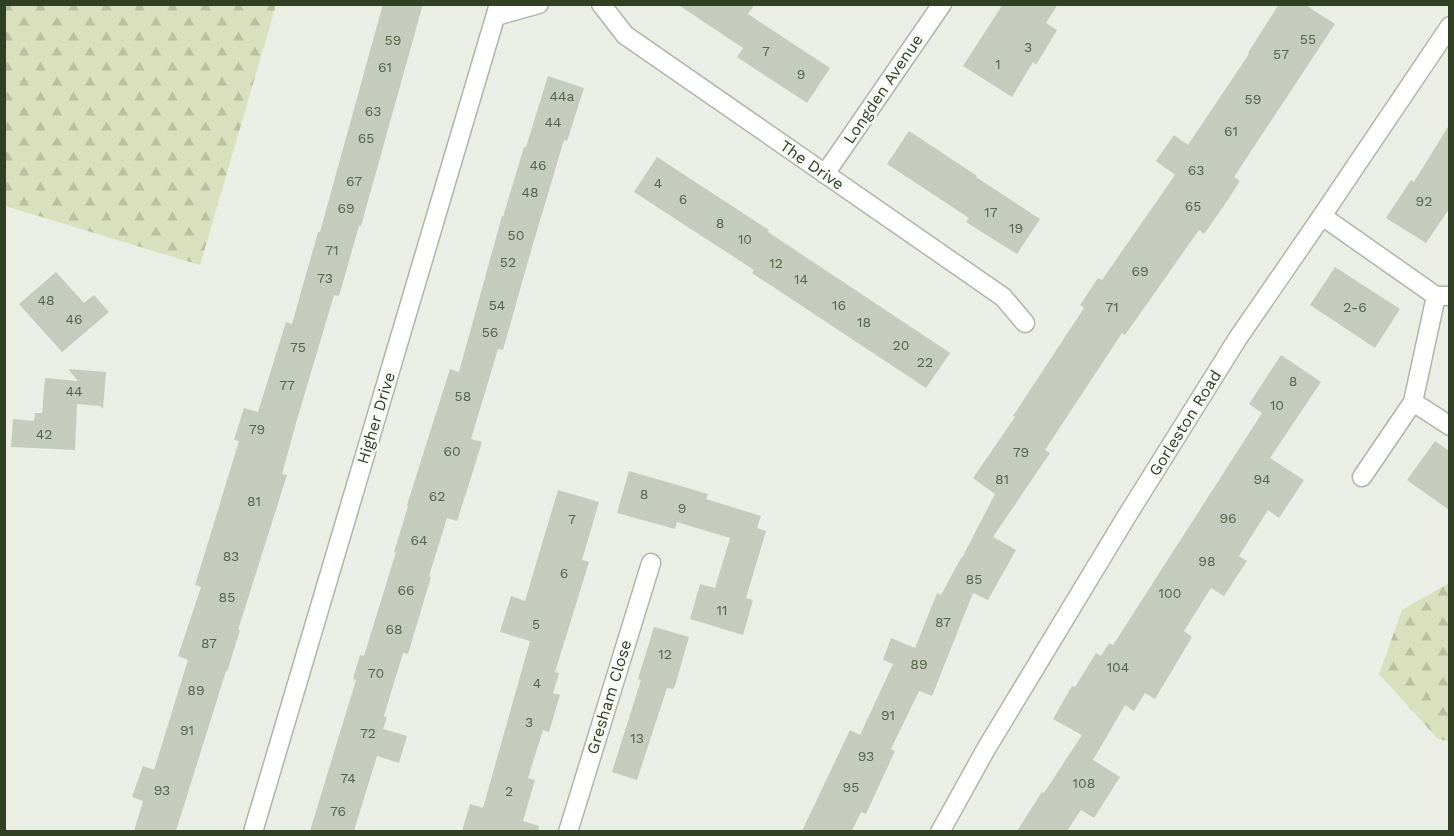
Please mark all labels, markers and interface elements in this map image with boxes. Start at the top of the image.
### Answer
street label: Longden Avenue [839,31,927,147]
house number: 55 [1300,31,1316,47]
house number: 59 [385,32,401,48]
house number: 3 [1024,39,1032,55]
house number: 7 [762,43,770,59]
house number: 57 [1273,46,1289,62]
house number: 1 [995,56,1001,72]
house number: 61 [378,59,392,75]
house number: 9 [797,66,805,82]
house number: 44a [549,88,575,104]
house number: 59 [1245,91,1261,107]
house number: 63 [365,103,381,119]
house number: 44 [544,114,562,130]
house number: 61 [1224,123,1238,139]
house number: 65 [358,130,374,146]
street label: The Drive [776,136,848,194]
house number: 46 [529,157,547,173]
house number: 63 [1188,162,1204,178]
house number: 67 [346,173,362,189]
house number: 4 [654,175,662,191]
house number: 48 [521,184,539,200]
house number: 6 [679,191,687,207]
house number: 92 [1416,193,1432,209]
house number: 65 [1185,198,1201,214]
house number: 69 [337,200,355,216]
house number: 17 [984,204,998,220]
house number: 8 [716,215,724,231]
house number: 19 [1009,220,1023,236]
house number: 50 [508,227,524,243]
house number: 10 [738,231,752,247]
house number: 71 [325,242,339,258]
house number: 52 [500,254,516,270]
house number: 12 [769,255,783,271]
house number: 69 [1131,263,1149,279]
house number: 73 [317,270,333,286]
house number: 14 [794,271,808,287]
house number: 48 [37,292,55,308]
house number: 54 [489,297,505,313]
house number: 16 [832,297,846,313]
house number: 71 [1105,299,1119,315]
house number: 2-6 [1343,299,1367,315]
house number: 46 [65,311,83,327]
house number: 18 [857,314,871,330]
house number: 56 [482,324,498,340]
house number: 20 [893,337,909,353]
house number: 75 [290,339,306,355]
house number: 22 [917,354,933,370]
street label: Gorleston Road [1145,367,1225,479]
street label: Higher Drive [353,370,399,466]
house number: 8 [1289,373,1297,389]
house number: 77 [279,377,295,393]
house number: 44 [65,383,83,399]
house number: 58 [455,388,471,404]
house number: 10 [1270,397,1284,413]
house number: 79 [249,421,265,437]
house number: 42 [36,426,52,442]
house number: 60 [443,443,461,459]
house number: 79 [1013,444,1029,460]
house number: 81 [995,471,1009,487]
house number: 94 [1253,471,1271,487]
house number: 8 [640,486,648,502]
house number: 62 [429,488,445,504]
house number: 81 [247,493,261,509]
house number: 9 [678,500,686,516]
house number: 96 [1219,510,1237,526]
house number: 7 [568,511,576,527]
house number: 64 [410,532,428,548]
house number: 83 [223,548,239,564]
house number: 98 [1198,553,1216,569]
house number: 6 [560,565,568,581]
house number: 85 [966,571,982,587]
house number: 66 [397,582,415,598]
house number: 100 [1159,585,1181,601]
house number: 85 [219,589,235,605]
house number: 11 [717,602,727,618]
house number: 87 [935,614,951,630]
house number: 5 [532,616,540,632]
house number: 68 [385,621,403,637]
house number: 87 [201,635,217,651]
street label: Gresham Close [583,638,635,756]
house number: 12 [658,646,672,662]
house number: 89 [910,656,928,672]
house number: 104 [1107,659,1129,675]
house number: 70 [368,665,384,681]
house number: 4 [533,675,541,691]
house number: 89 [187,682,205,698]
house number: 91 [881,707,895,723]
house number: 3 [525,714,533,730]
house number: 91 [180,722,194,738]
house number: 72 [360,725,376,741]
house number: 13 [630,730,644,746]
house number: 93 [858,748,874,764]
house number: 74 [340,770,356,786]
house number: 108 [1073,775,1095,791]
house number: 95 [843,779,859,795]
house number: 93 [154,782,170,798]
house number: 2 [505,783,513,799]
house number: 76 [330,803,346,819]

